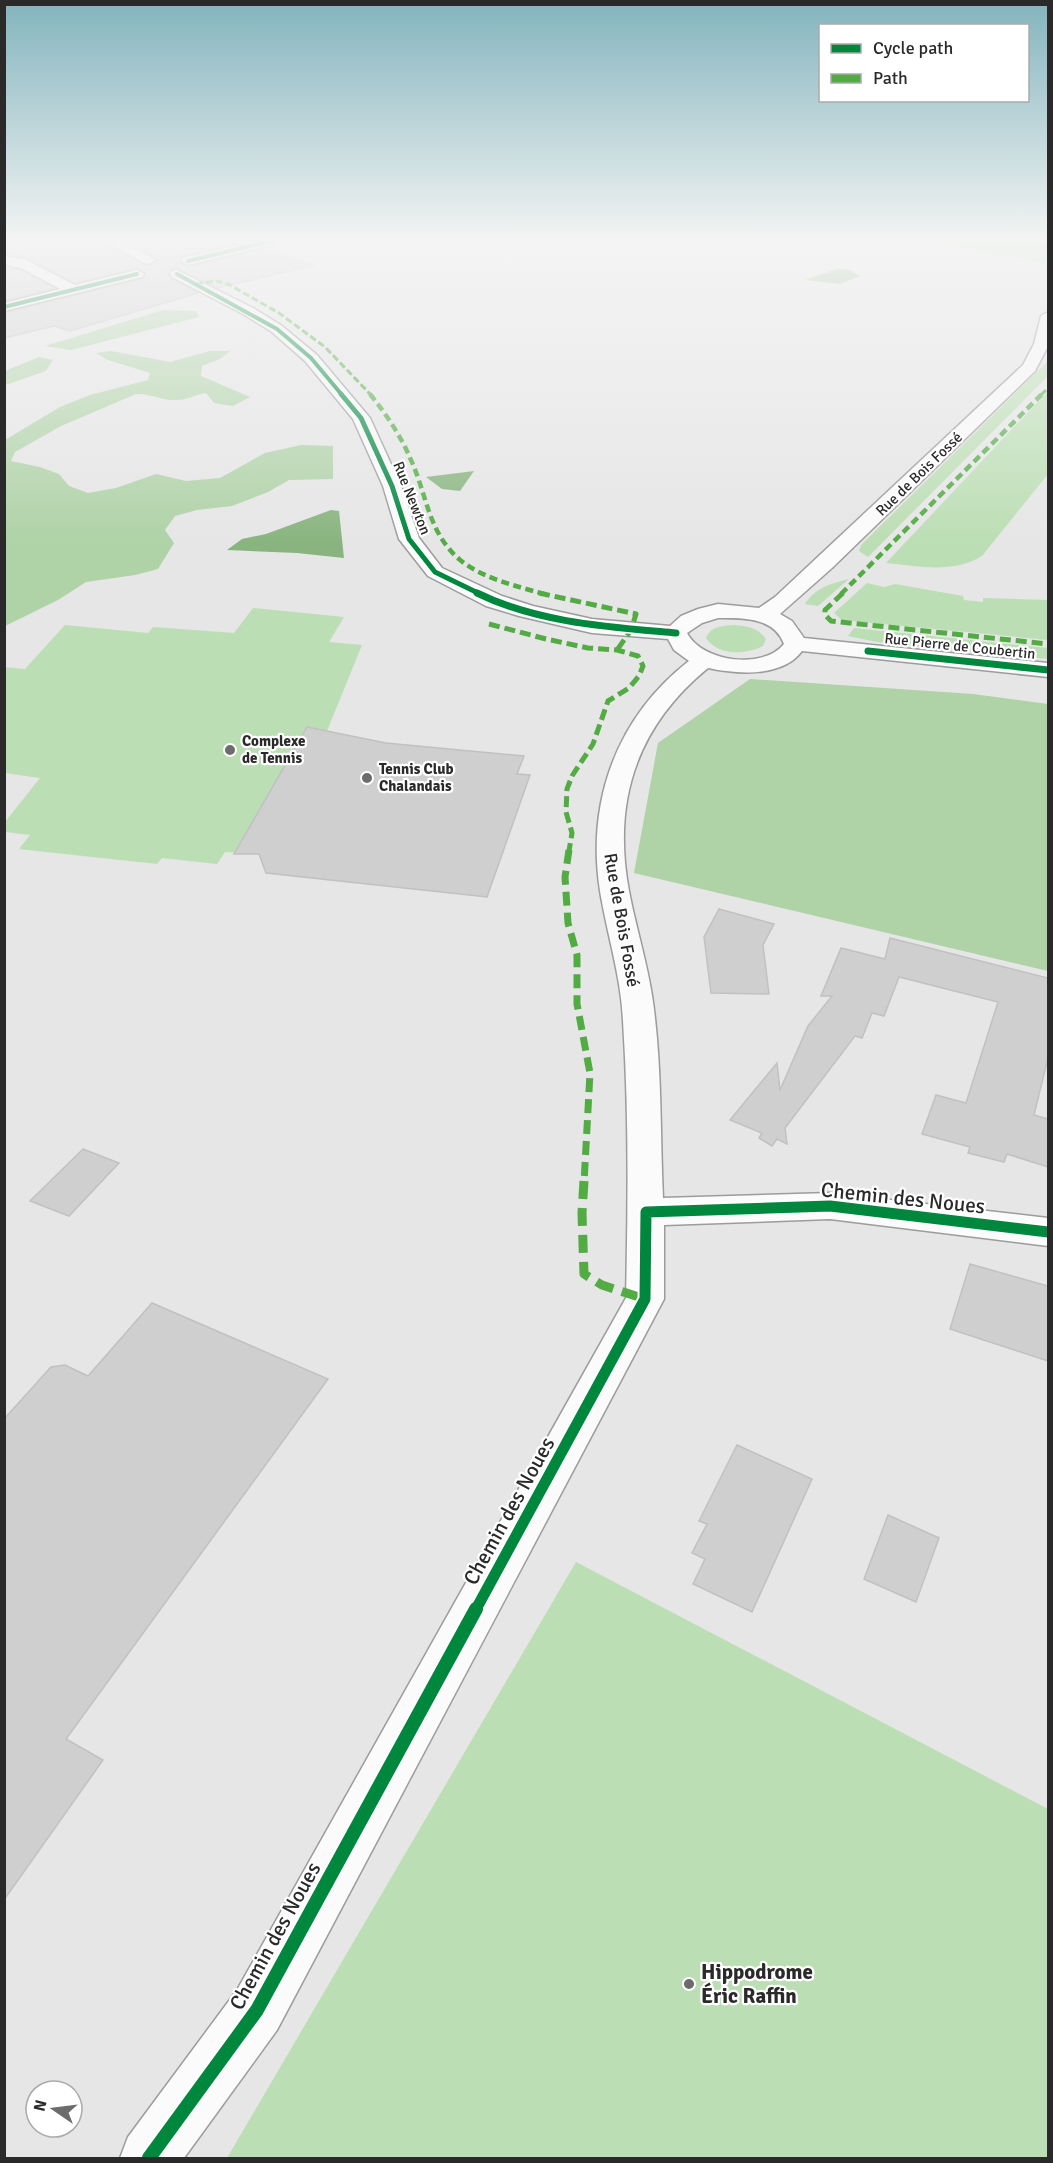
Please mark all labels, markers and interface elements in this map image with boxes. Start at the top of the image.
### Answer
legend [819,24,1029,102]
text: Cycle path [873,37,953,59]
text: Path [873,67,908,89]
street label: Rue de Bois Fossé [872,428,966,520]
street label: Rue Newton [389,459,435,537]
street label: Rue Pierre de Coubertin [884,629,1036,663]
place label: Complexe de Tennis [242,732,306,767]
marker: Complexe de Tennis [223,743,237,757]
place label: Tennis Club Chalandais [379,760,454,795]
marker: Tennis Club Chalandais [360,771,374,785]
street label: Rue de Bois Fossé [599,851,645,989]
street label: Chemin des Noues [820,1176,986,1220]
street label: Chemin des Noues [458,1433,560,1589]
street label: Chemin des Noues [224,1858,326,2014]
place label: Hippodrome Éric Raffin [701,1959,813,2009]
marker: Hippodrome Éric Raffin [682,1977,696,1991]
north arrow [24,2079,84,2139]
text: N [29,2098,51,2113]

